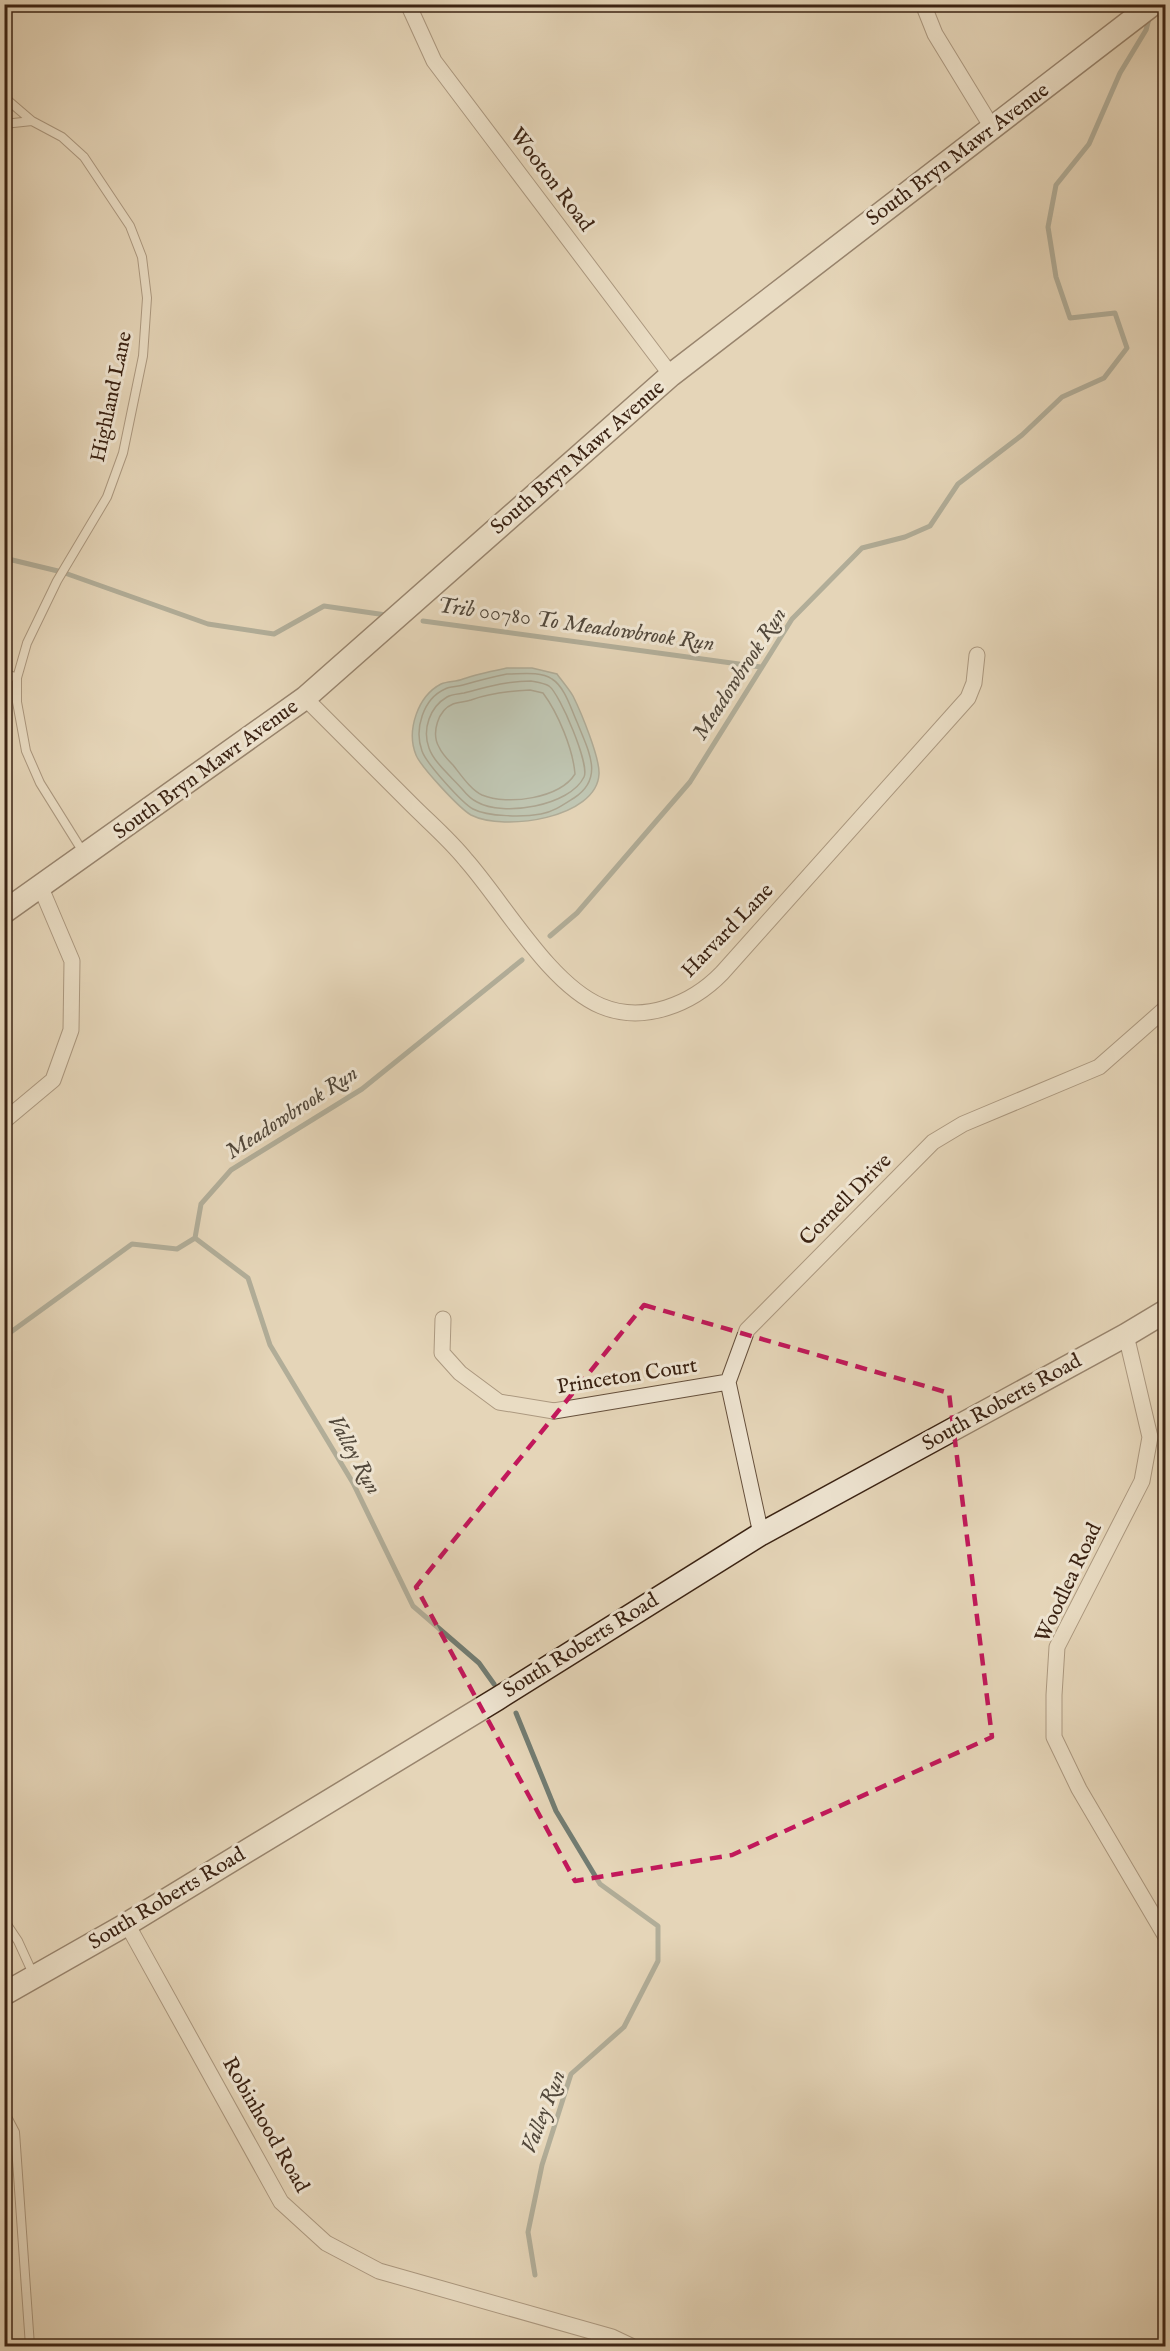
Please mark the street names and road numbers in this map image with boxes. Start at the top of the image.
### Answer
street label: South Bryn Mawr Avenue [861,77,1055,233]
street label: Wooton Road [503,123,599,238]
street label: Highland Lane [85,329,139,465]
street label: South Bryn Mawr Avenue [485,375,671,541]
street label: South Bryn Mawr Avenue [108,694,304,846]
street label: Harvard Lane [676,878,780,984]
street label: Cornell Drive [794,1148,898,1252]
street label: South Roberts Road [917,1348,1087,1458]
street label: Princeton Court [555,1353,699,1401]
street label: Woodlea Road [1029,1518,1109,1647]
street label: South Roberts Road [498,1587,664,1705]
street label: South Roberts Road [84,1841,251,1956]
street label: Robinhood Road [215,2052,315,2198]

